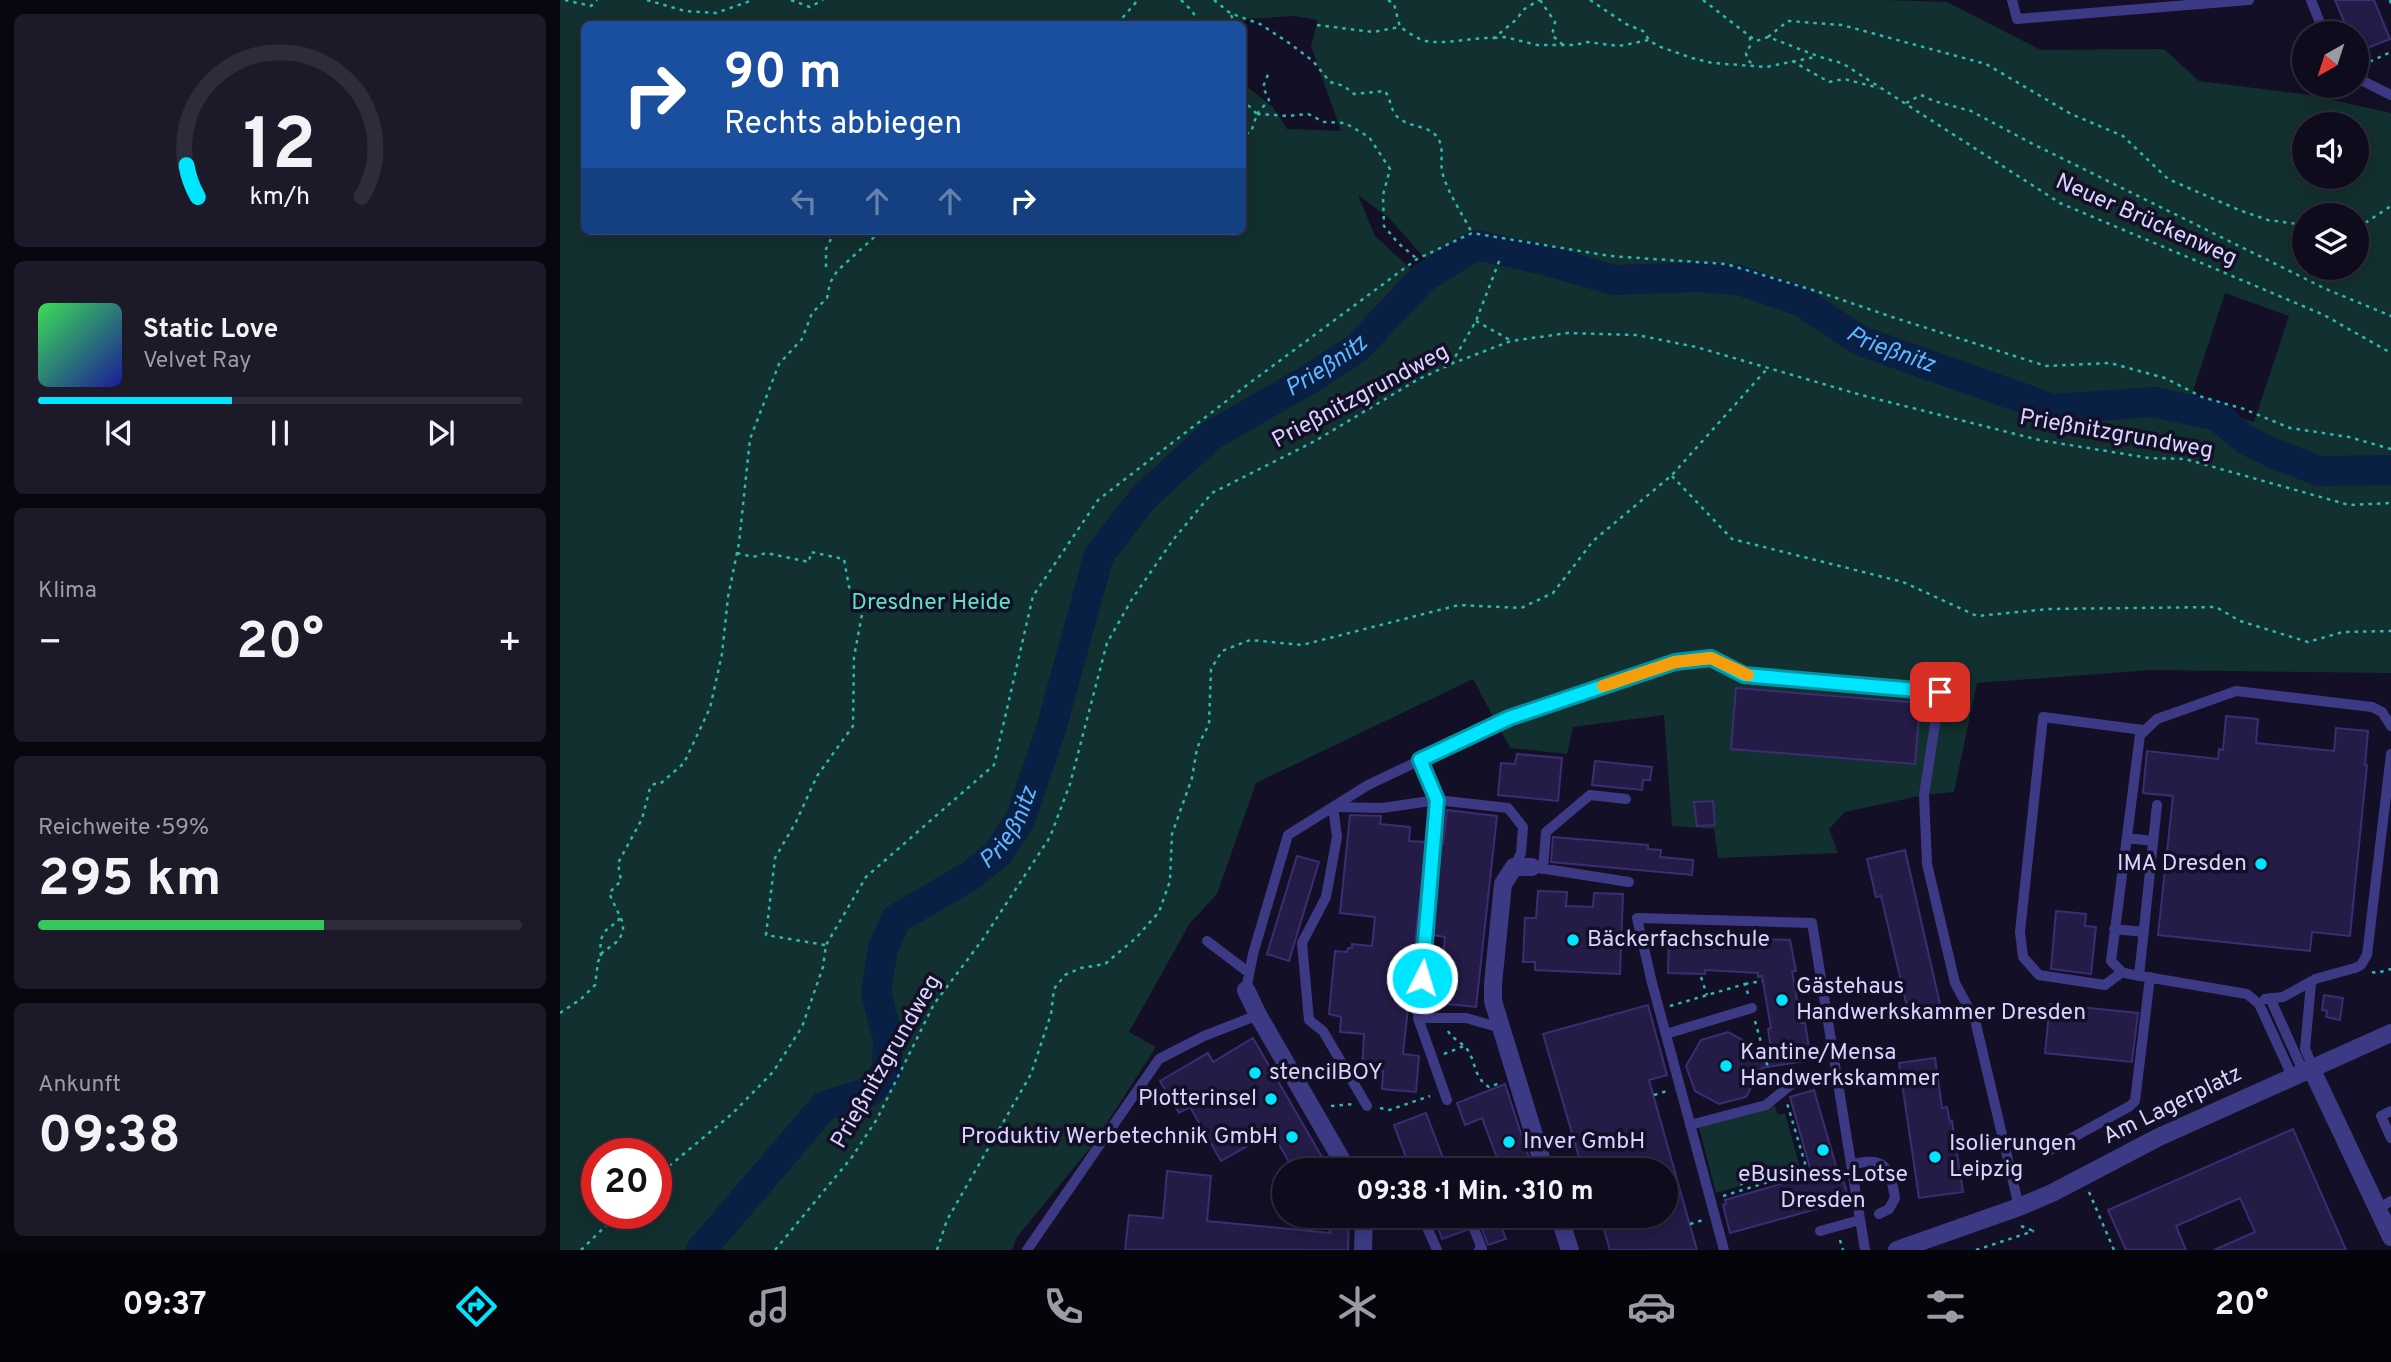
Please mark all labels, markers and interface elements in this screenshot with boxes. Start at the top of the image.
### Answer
north arrow [2292,21,2370,98]
map controls [2292,21,2369,280]
text: 90 m [724,44,842,106]
icon: right [609,49,700,140]
text: 12 [243,103,317,195]
text: Rechts abbiegen [724,105,962,145]
button: sound [2292,112,2369,189]
street label: Neuer Brückenweg [2051,168,2241,274]
text: km/h [250,181,310,213]
icon: left [785,182,823,220]
icon: ahead [858,182,896,220]
icon: ahead [931,182,969,220]
icon: right [1004,182,1042,220]
button: layers [2292,203,2369,280]
text: Static Love [143,314,278,347]
water label: Prießnitz [1840,320,1940,381]
water label: Prießnitz [1280,329,1376,405]
street label: Prießnitzgrundweg [1268,338,1454,456]
text: Velvet Ray [143,347,251,376]
street label: Prießnitzgrundweg [2017,404,2215,466]
icon: previous [100,414,138,452]
icon: pause [261,414,299,452]
icon: next [422,414,460,452]
text: Klima [38,577,97,606]
park label: Dresdner Heide [851,589,1011,618]
text: 20° [236,611,324,677]
text: − [38,620,63,669]
text: + [497,620,522,669]
pin [1910,662,1970,722]
icon: arrive [1921,673,1959,711]
water label: Prießnitz [974,782,1046,877]
text: Reichweite · 59% [38,814,209,843]
text: 295 km [38,848,221,914]
place label: IMA Dresden [2117,850,2247,879]
marker: IMA Dresden [2253,856,2269,872]
place label: Bäckerfachschule [1587,926,1770,955]
marker: Bäckerfachschule [1565,932,1581,948]
position arrow [1385,941,1459,1015]
street label: Prießnitzgrundweg [825,970,949,1154]
place label: Gästehaus Handwerkskammer Dresden [1796,973,2086,1028]
marker: Gästehaus Handwerkskammer Dresden [1774,992,1790,1008]
place label: Kantine/Mensa Handwerkskammer [1740,1039,1939,1094]
marker: Kantine/Mensa Handwerkskammer [1718,1058,1734,1074]
place label: stencilBOY [1269,1059,1383,1088]
street label: Am Lagerplatz [2099,1060,2247,1152]
marker: stencilBOY [1247,1065,1263,1081]
text: Ankunft [38,1071,121,1100]
place label: Plotterinsel [1138,1085,1257,1114]
marker: Plotterinsel [1263,1091,1279,1107]
text: 09:38 [38,1105,181,1171]
place label: Produktiv Werbetechnik GmbH [961,1123,1278,1152]
place label: Inver GmbH [1523,1128,1645,1157]
marker: Produktiv Werbetechnik GmbH [1284,1129,1300,1145]
place label: Isolierungen Leipzig [1949,1130,2076,1185]
marker: Inver GmbH [1501,1134,1517,1150]
speed limit sign: 20 [581,1138,672,1229]
marker: eBusiness-Lotse Dresden [1815,1142,1831,1158]
marker: Isolierungen Leipzig [1927,1149,1943,1165]
place label: eBusiness-Lotse Dresden [1738,1161,1908,1216]
text: 09:38 · 1 Min. · 310 m [1357,1176,1593,1209]
icon: directions [452,1282,501,1331]
icon: music [745,1282,794,1331]
icon: phone [1039,1282,1088,1331]
icon: climate [1333,1282,1382,1331]
icon: car [1627,1282,1676,1331]
icon: filters [1921,1282,1970,1331]
text: 09:37 [122,1286,207,1326]
text: 20° [2215,1286,2269,1326]

